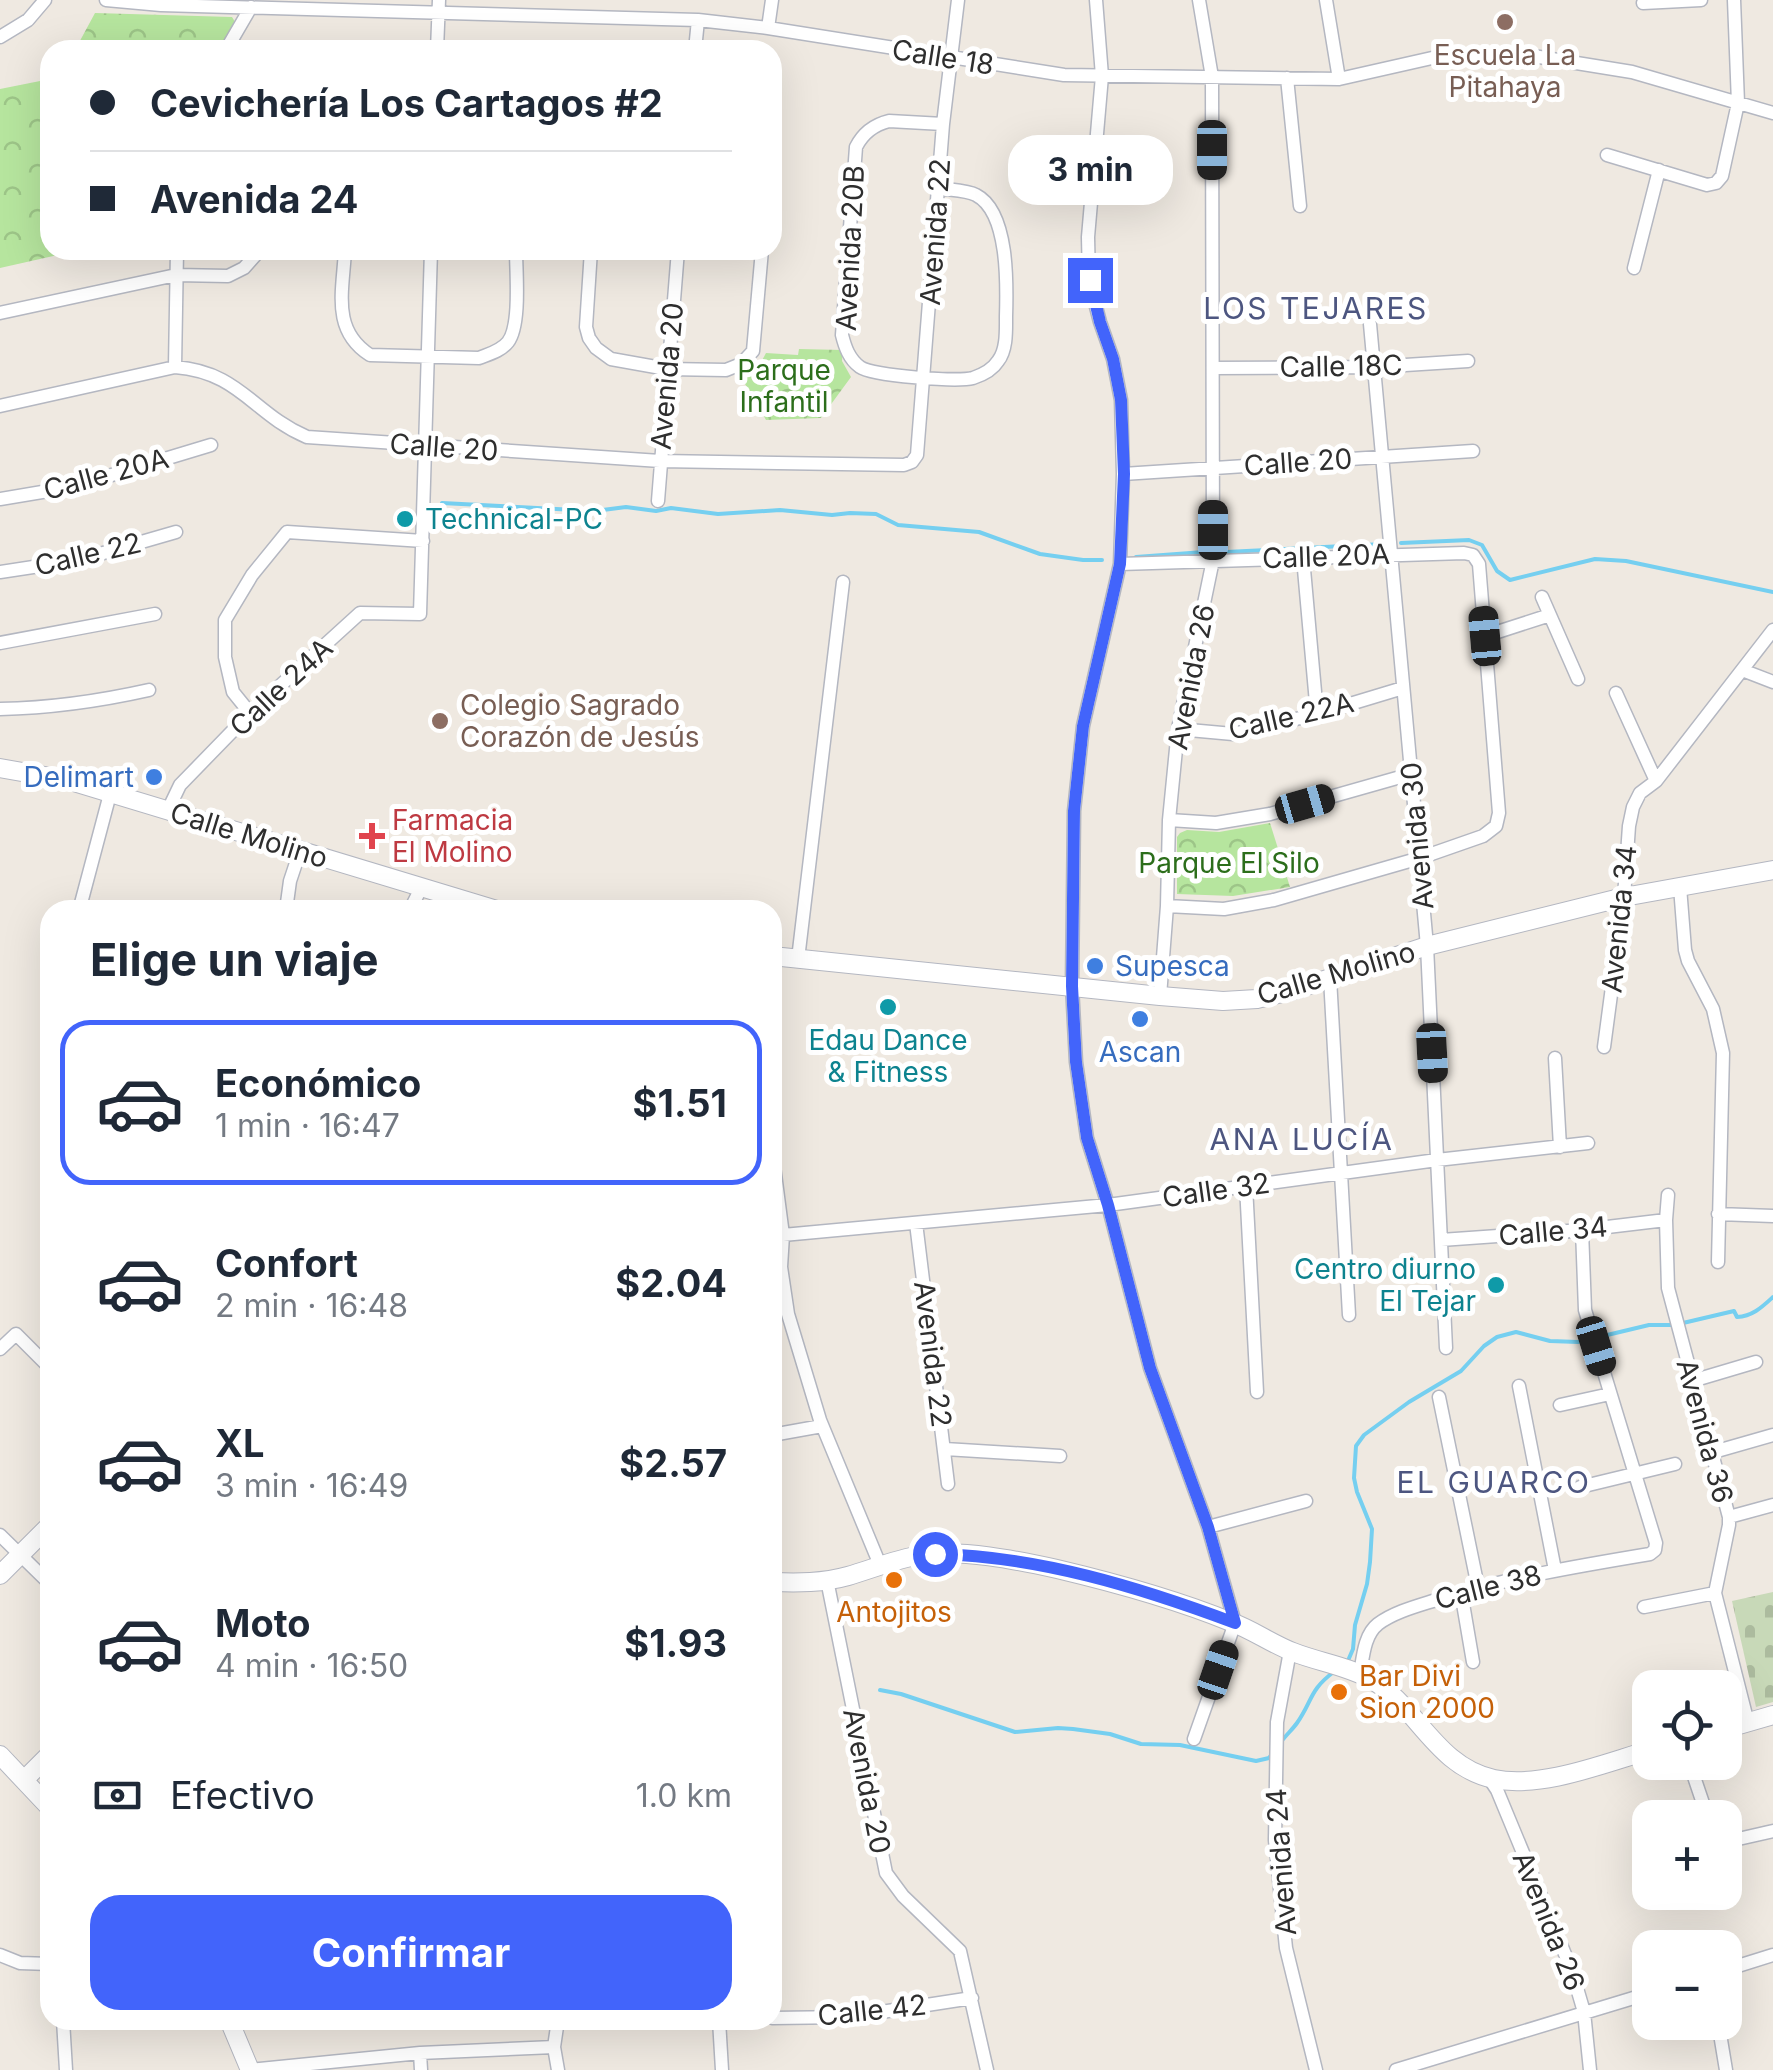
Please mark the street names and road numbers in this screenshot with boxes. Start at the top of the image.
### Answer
street label: Calle 18 [890,32,996,82]
street label: Avenida 22 [913,157,957,307]
street label: Avenida 20B [829,164,871,332]
street label: Avenida 20 [644,301,690,451]
street label: Calle 18C [1279,348,1403,384]
street label: Calle 20 [389,426,499,468]
street label: Calle 20A [40,441,172,507]
street label: Calle 20 [1243,441,1353,483]
street label: Calle 22 [32,525,144,583]
street label: Calle 20A [1261,537,1391,575]
street label: Avenida 26 [1160,601,1222,753]
street label: Calle 24A [223,631,339,743]
street label: Calle 22A [1225,685,1357,747]
street label: Avenida 30 [1394,761,1440,911]
street label: Calle Molino [166,795,332,875]
street label: Avenida 34 [1594,843,1644,995]
street label: Calle Molino [1253,934,1419,1012]
street label: Calle 32 [1160,1166,1272,1214]
street label: Calle 34 [1497,1209,1609,1253]
street label: Avenida 22 [907,1279,959,1429]
street label: Avenida 36 [1669,1355,1741,1507]
street label: Calle 38 [1431,1557,1545,1617]
street label: Avenida 20 [836,1705,898,1857]
street label: Avenida 24 [1259,1787,1303,1937]
street label: Avenida 26 [1506,1846,1592,1996]
street label: Calle 42 [816,1987,928,2033]

